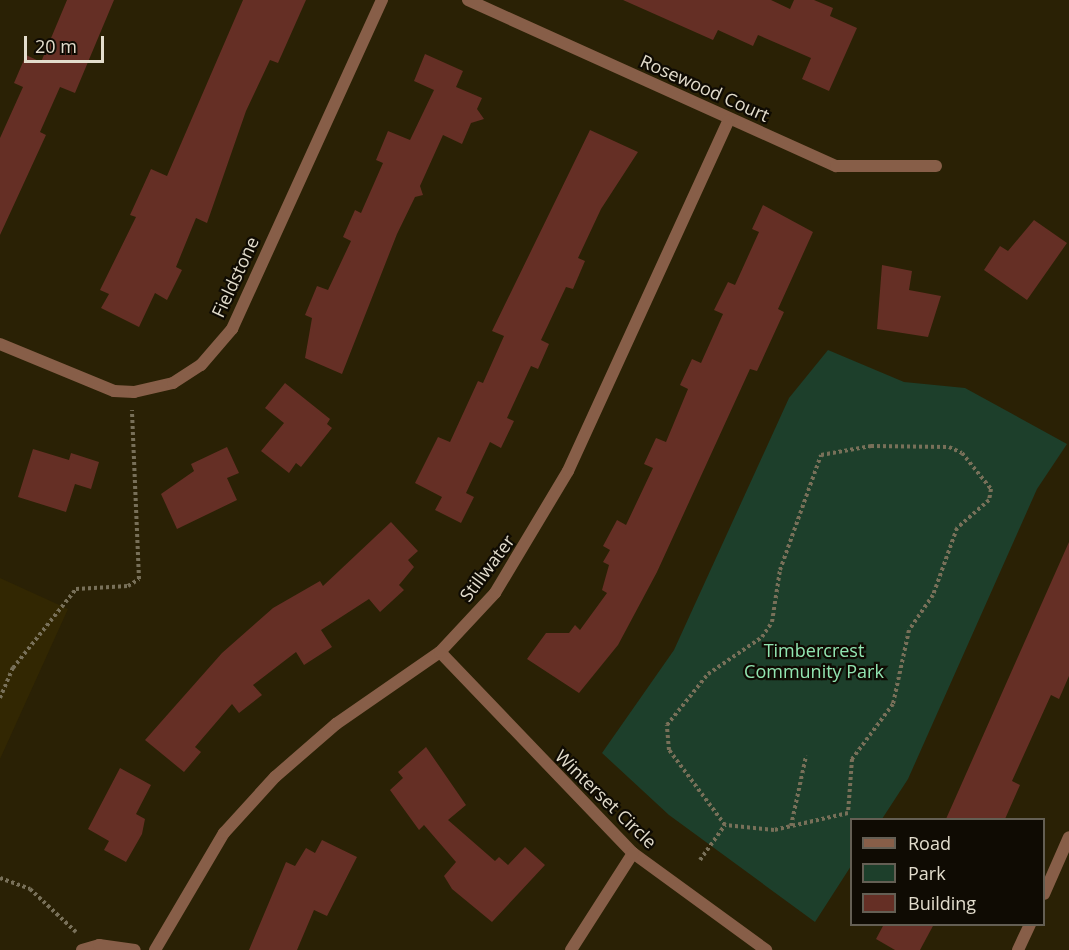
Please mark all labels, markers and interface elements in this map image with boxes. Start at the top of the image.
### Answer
scale bar [27,24,106,62]
text: 20 m [35,34,77,58]
street label: Rosewood Court [637,50,773,126]
street label: Fieldstone [207,233,263,321]
street label: Stillwater [455,530,519,606]
park label: Timbercrest Community Park [744,640,884,682]
street label: Winterset Circle [551,745,661,853]
legend [850,818,1045,926]
text: Road [908,831,951,855]
text: Park [908,861,946,885]
text: Building [908,891,976,915]

